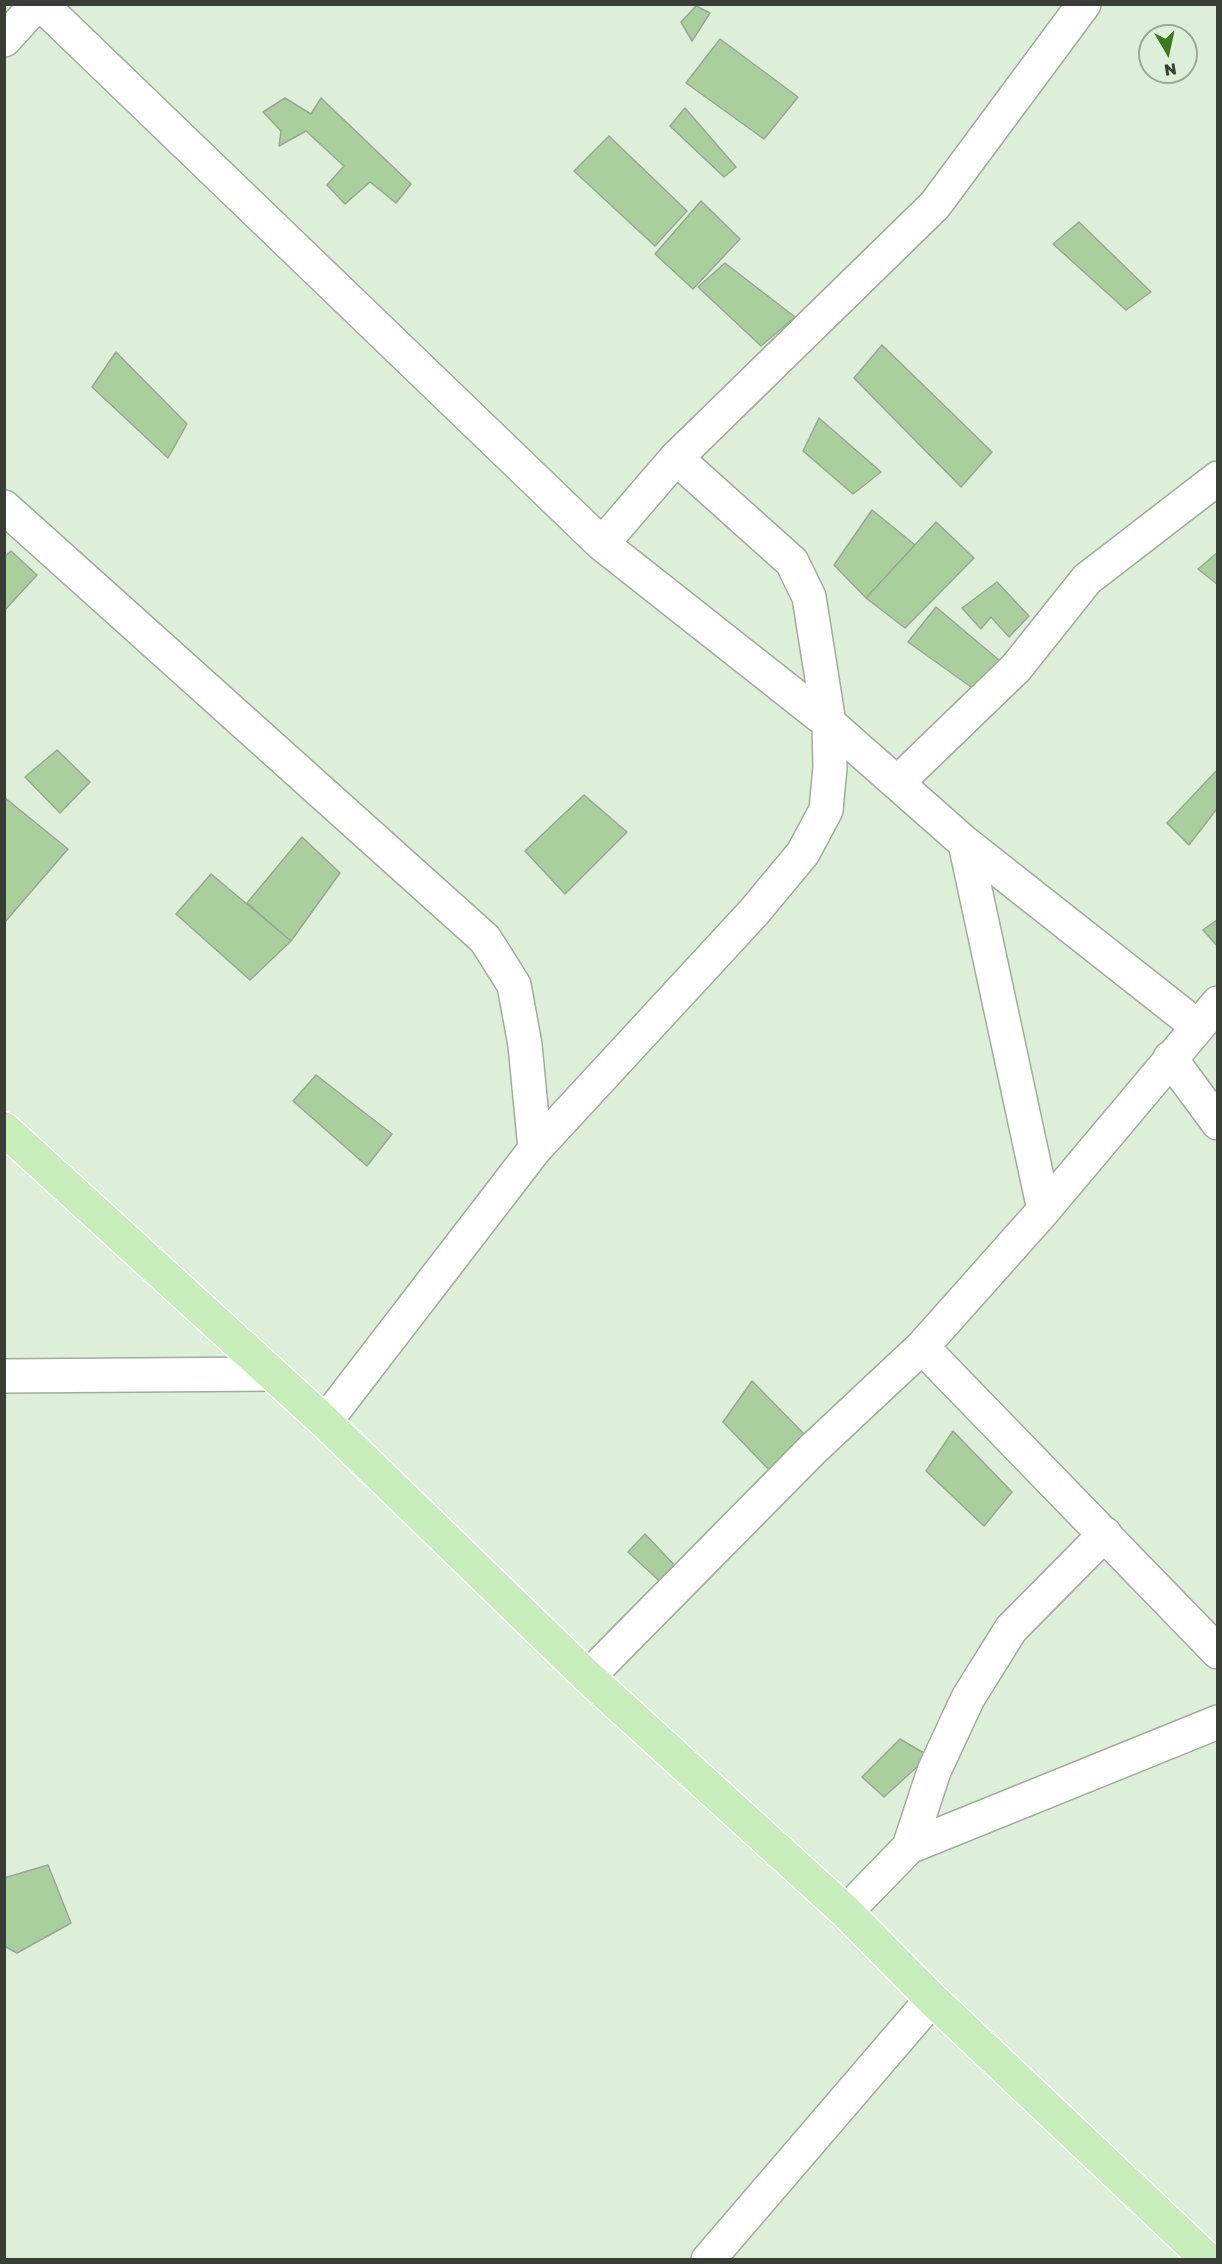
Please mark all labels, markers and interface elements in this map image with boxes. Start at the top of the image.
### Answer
north arrow [1138,24,1198,84]
text: N [1163,59,1178,81]

